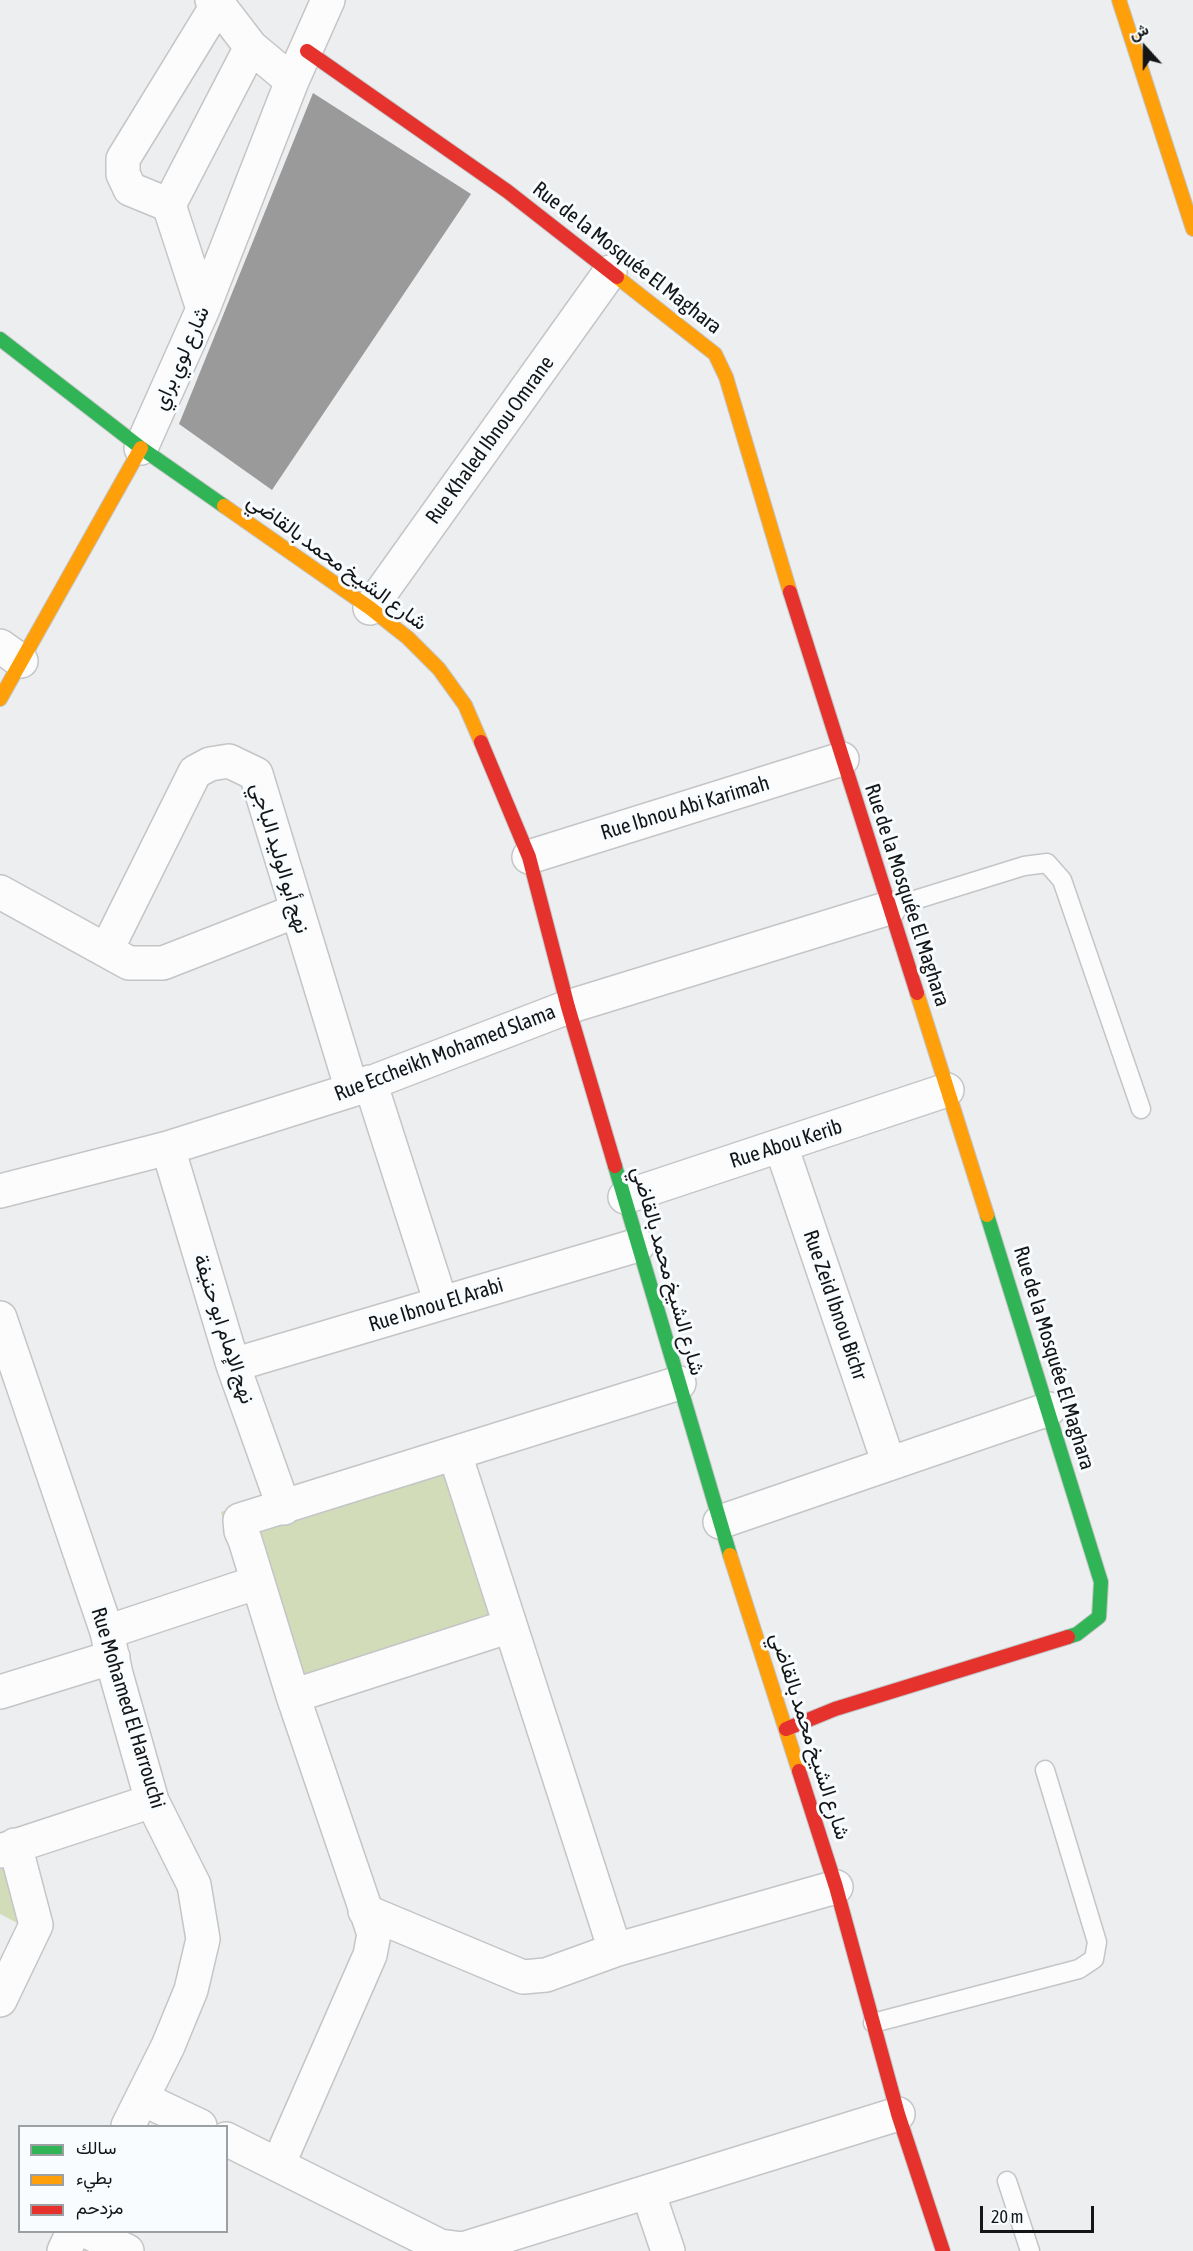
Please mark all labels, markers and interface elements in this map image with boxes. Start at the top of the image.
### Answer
north arrow [1115,18,1175,78]
text: ش [1126,19,1151,43]
street label: Rue de la Mosquée El Maghara [528,176,726,340]
street label: شارع لوي براي [147,302,215,414]
street label: Rue Khaled Ibnou Omrane [420,351,560,529]
street label: شارع الشيخ محمد بالقاضي [242,488,432,636]
street label: Rue Ibnou Abi Karimah [598,770,772,846]
street label: نهج أبو الوليد الباجي [245,780,315,936]
street label: Rue de la Mosquée El Maghara [859,780,955,1010]
street label: Rue Eccheikh Mohamed Slama [331,999,559,1107]
street label: Rue Abou Kerib [727,1114,845,1174]
street label: شارع الشيخ محمد بالقاضي [626,1164,710,1378]
street label: Rue Zeid Ibnou Bichr [798,1227,872,1383]
street label: Rue de la Mosquée El Maghara [1008,1243,1100,1473]
street label: نهج الإمام ابو حنيفة [188,1251,260,1407]
street label: Rue Ibnou El Arabi [366,1273,506,1337]
street label: Rue Mohamed El Harrouchi [85,1604,171,1812]
street label: شارع الشيخ محمد بالقاضي [765,1629,855,1843]
legend [18,2125,228,2233]
text: سالك [76,2137,116,2158]
text: بطيء [76,2167,112,2188]
scale bar [983,2194,1097,2232]
text: مزدحم [76,2197,123,2218]
text: 20 m [991,2206,1023,2227]

